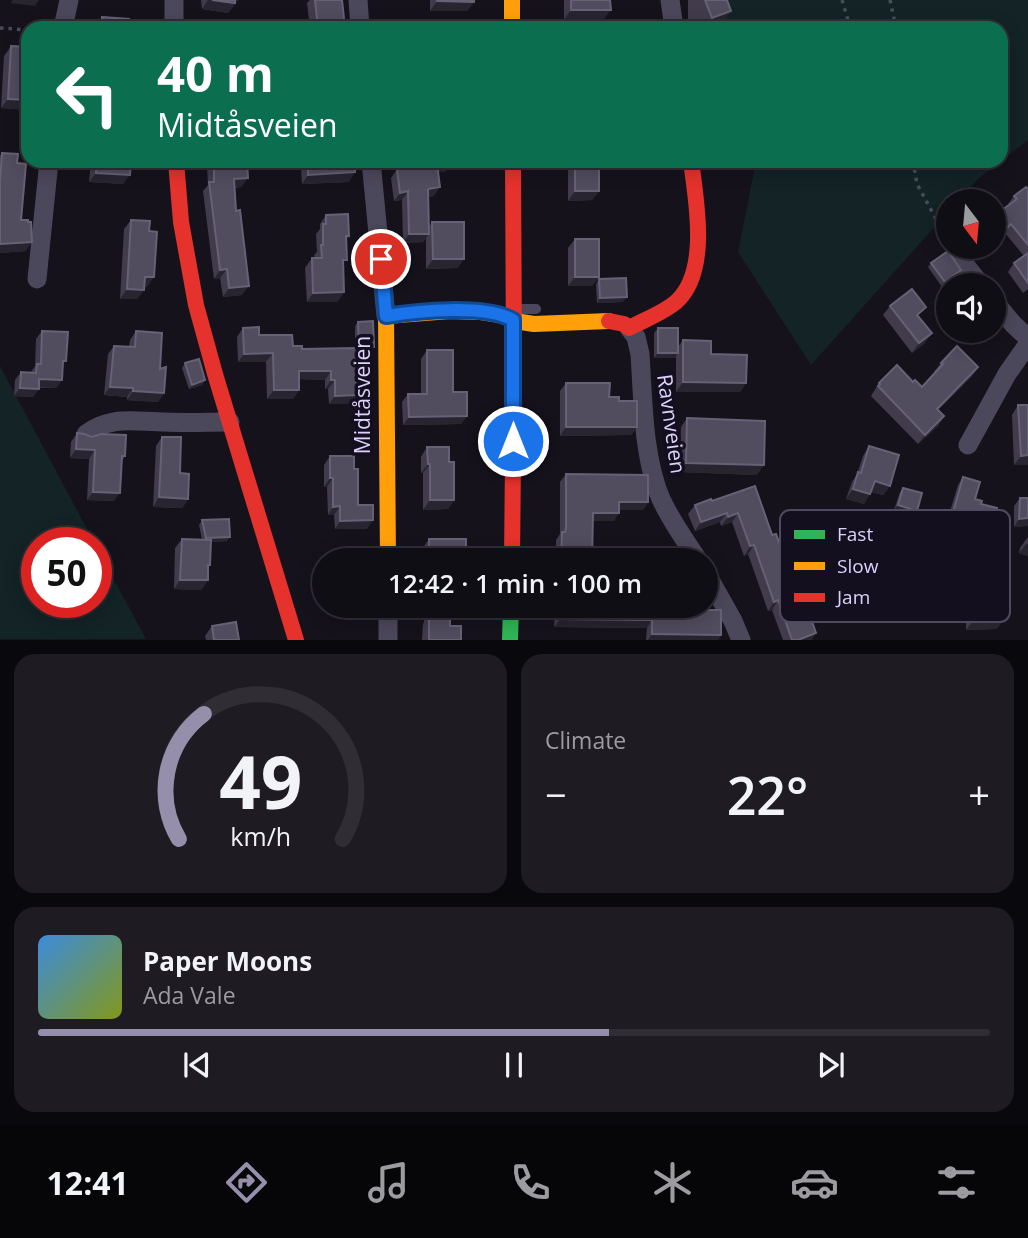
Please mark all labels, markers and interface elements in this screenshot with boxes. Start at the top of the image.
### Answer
text: 40 m [157,40,274,106]
icon: left [42,49,133,140]
text: Midtåsveien [157,103,338,146]
north arrow [936,189,1006,259]
map controls [936,189,1006,343]
pin [351,229,411,289]
icon: arrive [362,240,400,278]
button: sound [936,273,1006,343]
street label: Midtåsveien [348,336,376,454]
street label: Ravnveien [651,372,693,475]
position arrow [476,404,550,478]
legend [780,510,1010,622]
text: Fast [837,521,873,547]
speed limit sign: 50 [21,527,112,618]
text: Slow [837,553,879,579]
text: 12:42 · 1 min · 100 m [388,565,642,601]
text: Jam [835,584,870,610]
text: Climate [545,724,626,756]
text: 49 [219,732,302,831]
text: 22° [727,759,808,830]
text: − [545,768,567,820]
text: + [968,768,990,820]
text: km/h [230,819,291,853]
text: Paper Moons [143,943,312,979]
text: Ada Vale [143,979,236,1011]
icon: previous [178,1046,216,1084]
icon: pause [495,1046,533,1084]
icon: next [812,1046,850,1084]
icon: directions [222,1158,271,1207]
icon: music [364,1158,413,1207]
icon: phone [506,1158,555,1207]
icon: climate [648,1158,697,1207]
icon: car [790,1158,839,1207]
icon: filters [932,1158,981,1207]
text: 12:41 [47,1161,129,1204]

